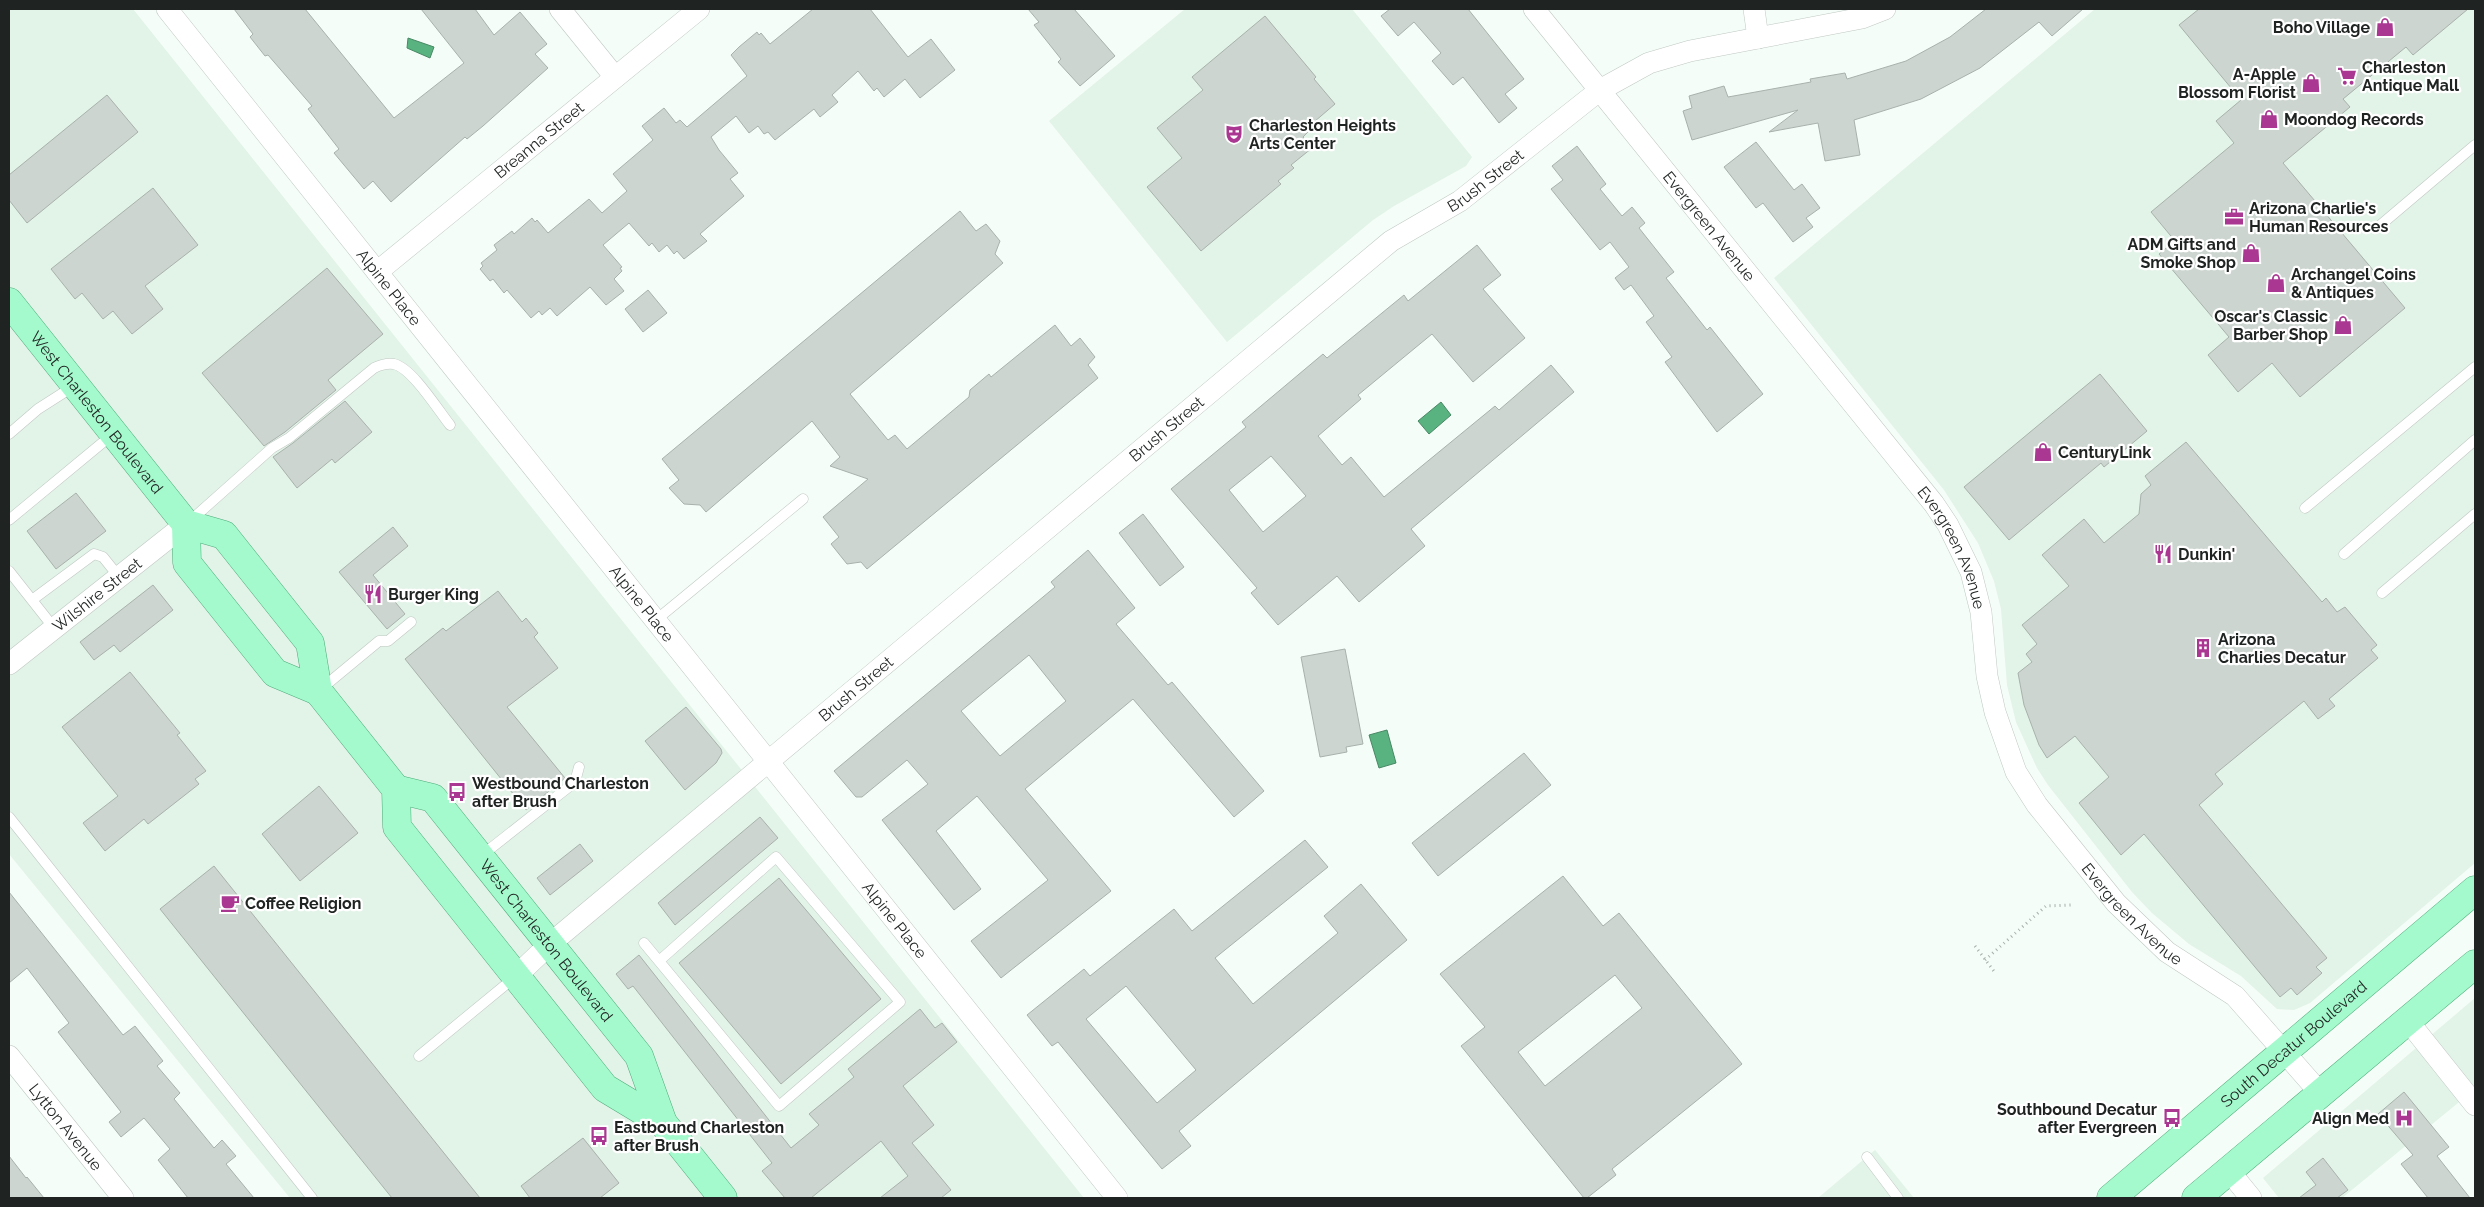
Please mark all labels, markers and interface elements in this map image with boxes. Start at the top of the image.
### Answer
shop icon: Boho Village [2374,16,2396,38]
place label: Boho Village [2273,18,2370,37]
place label: Charleston Antique Mall [2362,58,2460,95]
place label: A-Apple Blossom Florist [2178,65,2296,102]
supermarket icon: Charleston Antique Mall [2336,65,2358,87]
shop icon: A-Apple Blossom Florist [2300,72,2322,94]
street label: Breanna Street [491,98,588,182]
shop icon: Moondog Records [2258,108,2280,130]
place label: Moondog Records [2284,110,2424,129]
place label: Charleston Heights Arts Center [1249,116,1396,153]
theatre icon: Charleston Heights Arts Center [1223,123,1245,145]
street label: Brush Street [1444,145,1528,216]
street label: Evergreen Avenue [1659,168,1759,285]
place label: Arizona Charlie's Human Resources [2249,199,2388,236]
office icon: Arizona Charlie's Human Resources [2223,206,2245,228]
place label: ADM Gifts and Smoke Shop [2127,235,2236,272]
shop icon: ADM Gifts and Smoke Shop [2240,242,2262,264]
street label: Alpine Place [353,245,425,330]
place label: Archangel Coins & Antiques [2291,265,2416,302]
shop icon: Archangel Coins & Antiques [2265,272,2287,294]
place label: Oscar's Classic Barber Shop [2214,307,2328,344]
shop icon: Oscar's Classic Barber Shop [2332,314,2354,336]
street label: West Charleston Boulevard [26,328,167,498]
street label: Brush Street [1126,392,1208,466]
shop icon: CenturyLink [2032,441,2054,463]
place label: CenturyLink [2058,443,2151,462]
street label: Evergreen Avenue [1913,483,1989,611]
restaurant icon: Dunkin' [2152,543,2174,565]
place label: Dunkin' [2178,545,2235,564]
street label: Wilshire Street [49,553,146,636]
street label: Alpine Place [605,562,678,646]
restaurant icon: Burger King [362,583,384,605]
place label: Burger King [388,585,479,604]
place label: Arizona Charlies Decatur [2218,630,2346,667]
building icon: Arizona Charlies Decatur [2192,637,2214,659]
street label: Brush Street [815,652,898,726]
place label: Westbound Charleston after Brush [472,774,649,811]
bus stop icon: Westbound Charleston after Brush [446,781,468,803]
street label: West Charleston Boulevard [476,856,617,1025]
street label: Evergreen Avenue [2078,859,2185,969]
street label: Alpine Place [858,878,931,962]
cafe icon: Coffee Religion [219,892,241,914]
place label: Coffee Religion [245,894,361,913]
street label: South Decatur Boulevard [2217,977,2371,1111]
street label: Lytton Avenue [25,1080,106,1175]
place label: Southbound Decatur after Evergreen [1997,1100,2157,1137]
bus stop icon: Southbound Decatur after Evergreen [2161,1107,2183,1129]
hospital icon: Align Med [2393,1107,2415,1129]
place label: Align Med [2312,1109,2389,1128]
place label: Eastbound Charleston after Brush [614,1118,784,1155]
bus stop icon: Eastbound Charleston after Brush [588,1125,610,1147]

